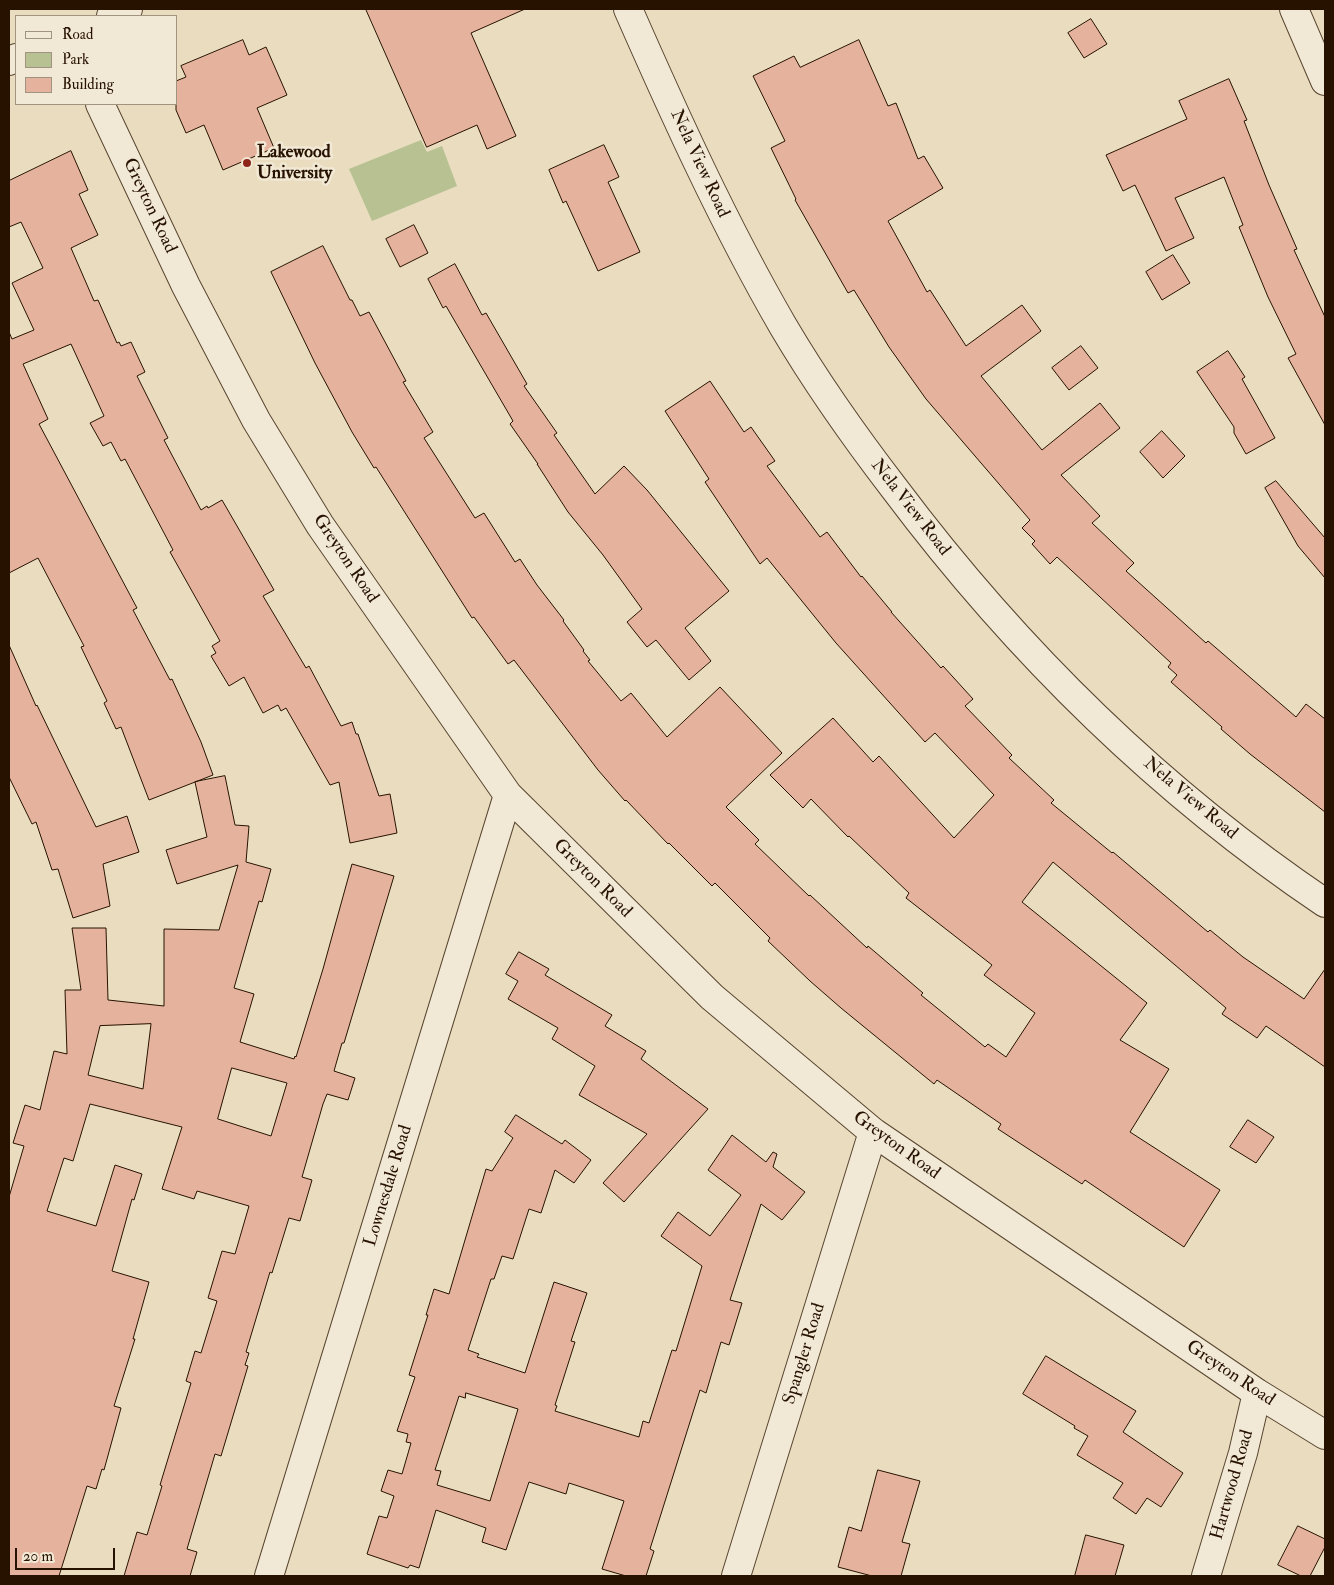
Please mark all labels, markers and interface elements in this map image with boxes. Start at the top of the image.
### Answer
legend [15,15,178,105]
text: Road [62,25,93,44]
text: Park [62,50,89,69]
text: Building [62,75,114,94]
street label: Nela View Road [665,107,733,221]
place label: Lakewood University [257,142,332,184]
street label: Greyton Road [118,155,180,257]
marker: Lakewood University [241,157,253,169]
street label: Nela View Road [866,455,954,561]
street label: Greyton Road [307,511,383,607]
street label: Nela View Road [1138,753,1242,845]
street label: Greyton Road [548,835,636,923]
street label: Greyton Road [848,1107,944,1185]
street label: Lownesdale Road [360,1123,418,1249]
street label: Spangler Road [779,1301,831,1407]
street label: Greyton Road [1182,1336,1278,1412]
street label: Hartwood Road [1207,1428,1259,1542]
scale bar [18,1538,118,1570]
text: 20 m [23,1547,53,1566]

